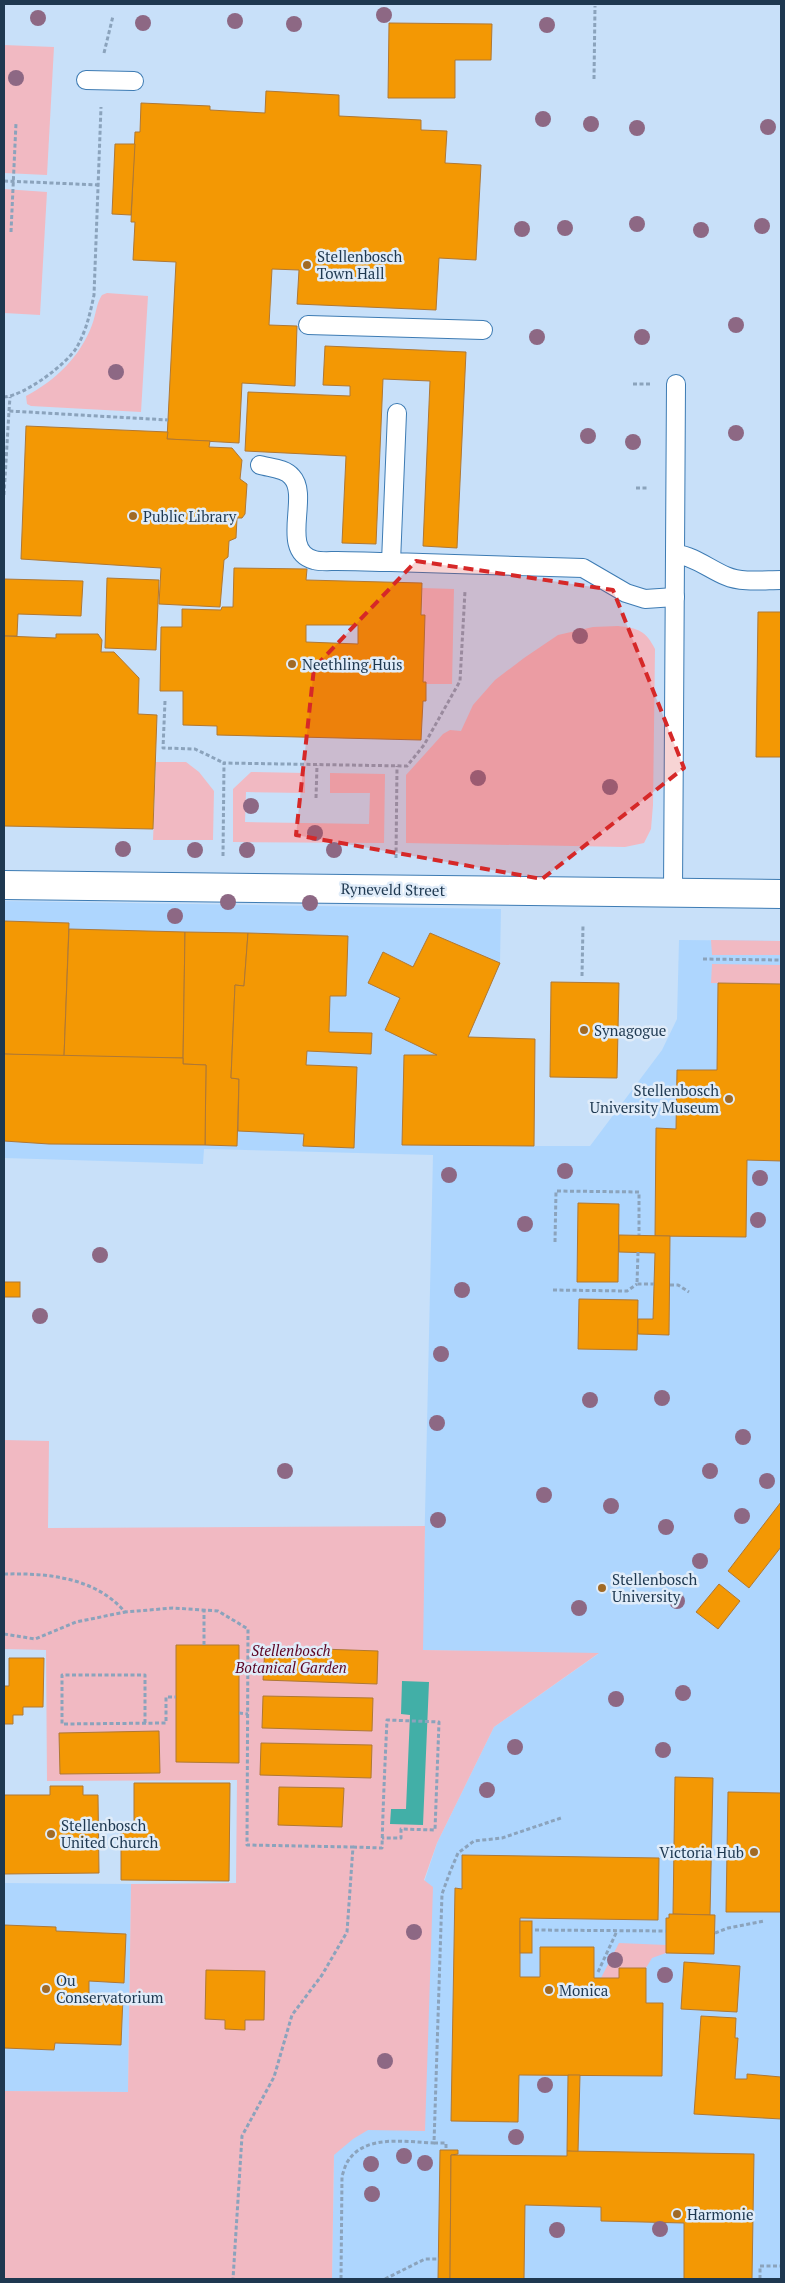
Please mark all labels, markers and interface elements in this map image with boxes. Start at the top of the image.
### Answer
place label: Stellenbosch Town Hall [317,246,403,283]
marker: Stellenbosch Town Hall [301,259,313,271]
place label: Public Library [143,506,237,526]
marker: Public Library [127,510,139,522]
place label: Neethling Huis [302,654,402,674]
marker: Neethling Huis [286,658,298,670]
street label: Ryneveld Street [341,878,446,900]
place label: Synagogue [594,1020,666,1040]
marker: Synagogue [578,1024,590,1036]
place label: Stellenbosch University Museum [590,1080,719,1117]
marker: Stellenbosch University Museum [723,1093,735,1105]
place label: Stellenbosch University [612,1569,698,1606]
marker: Stellenbosch University [596,1582,608,1594]
park label: Stellenbosch Botanical Garden [234,1640,347,1677]
place label: Stellenbosch United Church [61,1815,158,1852]
marker: Stellenbosch United Church [45,1828,57,1840]
place label: Victoria Hub [659,1842,744,1862]
marker: Victoria Hub [748,1846,760,1858]
place label: Ou Conservatorium [56,1970,163,2007]
place label: Monica [559,1980,609,2000]
marker: Ou Conservatorium [40,1983,52,1995]
marker: Monica [543,1984,555,1996]
place label: Harmonie [687,2204,753,2224]
marker: Harmonie [671,2208,683,2220]

